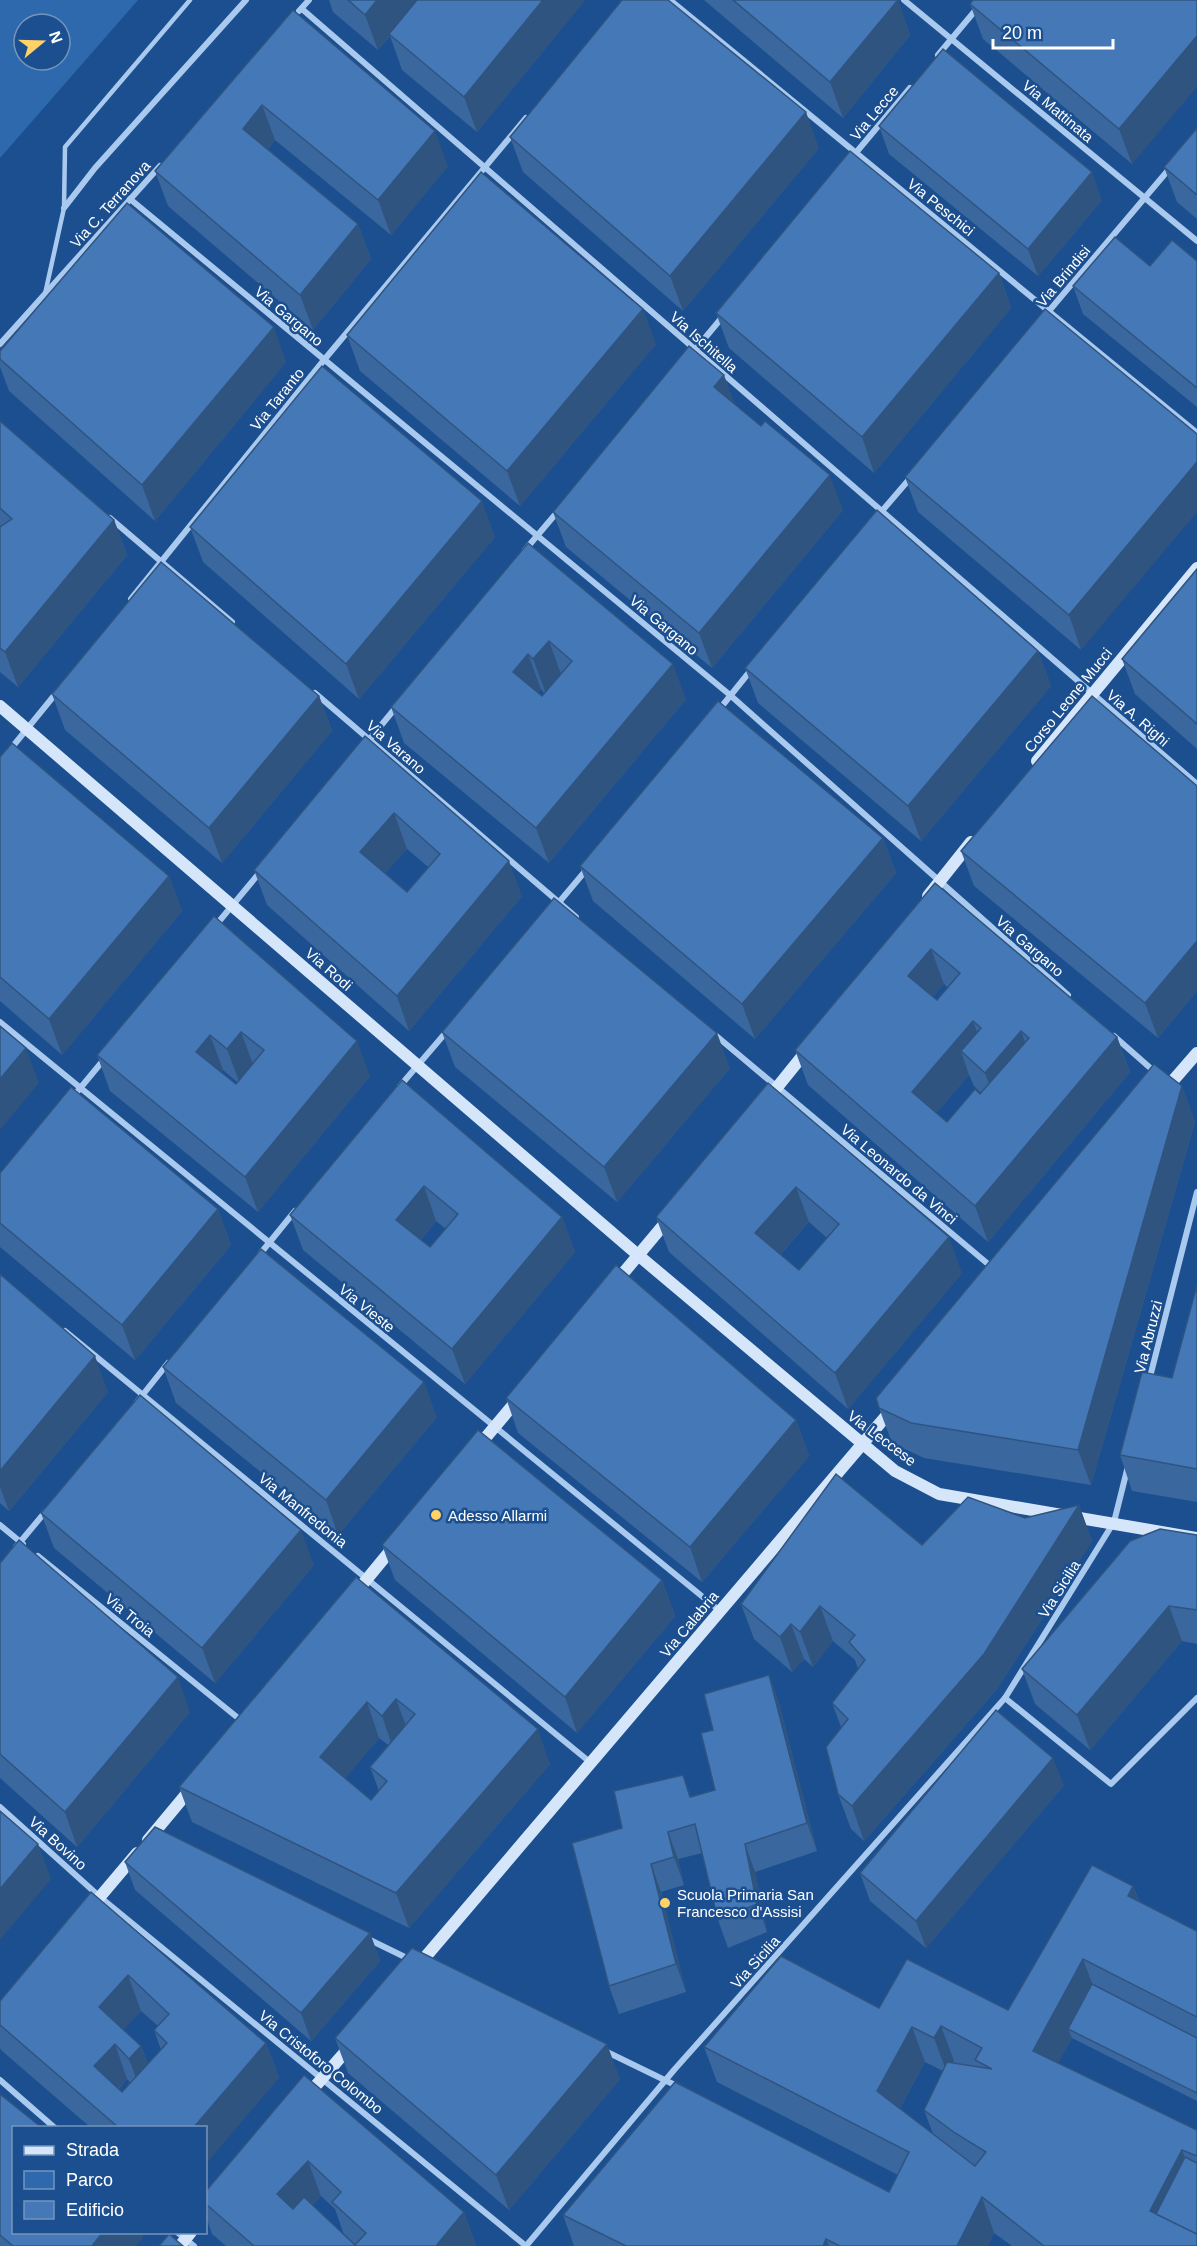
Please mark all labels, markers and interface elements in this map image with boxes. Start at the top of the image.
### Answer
north arrow [12,12,72,72]
scale bar [993,12,1113,50]
text: 20 m [1002,23,1042,43]
text: N [46,29,66,46]
street label: Via Mattinata [1019,76,1097,146]
street label: Via Lecce [846,82,902,144]
street label: Via C. Terranova [66,157,154,251]
street label: Via Peschici [904,175,978,239]
street label: Via Brindisi [1032,242,1094,310]
street label: Via Gargano [251,283,327,349]
street label: Via Ischitella [667,308,742,376]
street label: Via Taranto [247,364,307,434]
street label: Via Gargano [626,592,702,658]
street label: Corso Leone Mucci [1021,644,1115,756]
street label: Via A. Righi [1103,686,1173,750]
street label: Via Varano [363,717,429,777]
street label: Via Gargano [993,912,1067,980]
street label: Via Rodi [302,944,356,994]
street label: Via Leonardo da Vinci [838,1120,960,1228]
street label: Via Vieste [336,1280,398,1336]
street label: Via Abruzzi [1131,1299,1165,1375]
street label: Via Leccese [844,1407,920,1469]
street label: Via Manfredonia [255,1469,351,1551]
place label: Adesso Allarmi [448,1507,547,1524]
marker: Adesso Allarmi [429,1508,443,1522]
street label: Via Sicilia [1035,1556,1084,1621]
street label: Via Calabria [656,1587,722,1661]
street label: Via Troia [102,1590,159,1641]
street label: Via Bovino [26,1813,90,1873]
place label: Scuola Primaria San Francesco d'Assisi [677,1886,814,1920]
marker: Scuola Primaria San Francesco d'Assisi [658,1896,672,1910]
street label: Via Sicilia [727,1932,783,1992]
street label: Via Cristoforo Colombo [256,2007,386,2117]
legend [12,2126,207,2234]
text: Strada [66,2140,120,2160]
text: Parco [66,2170,113,2190]
text: Edificio [66,2200,124,2220]

